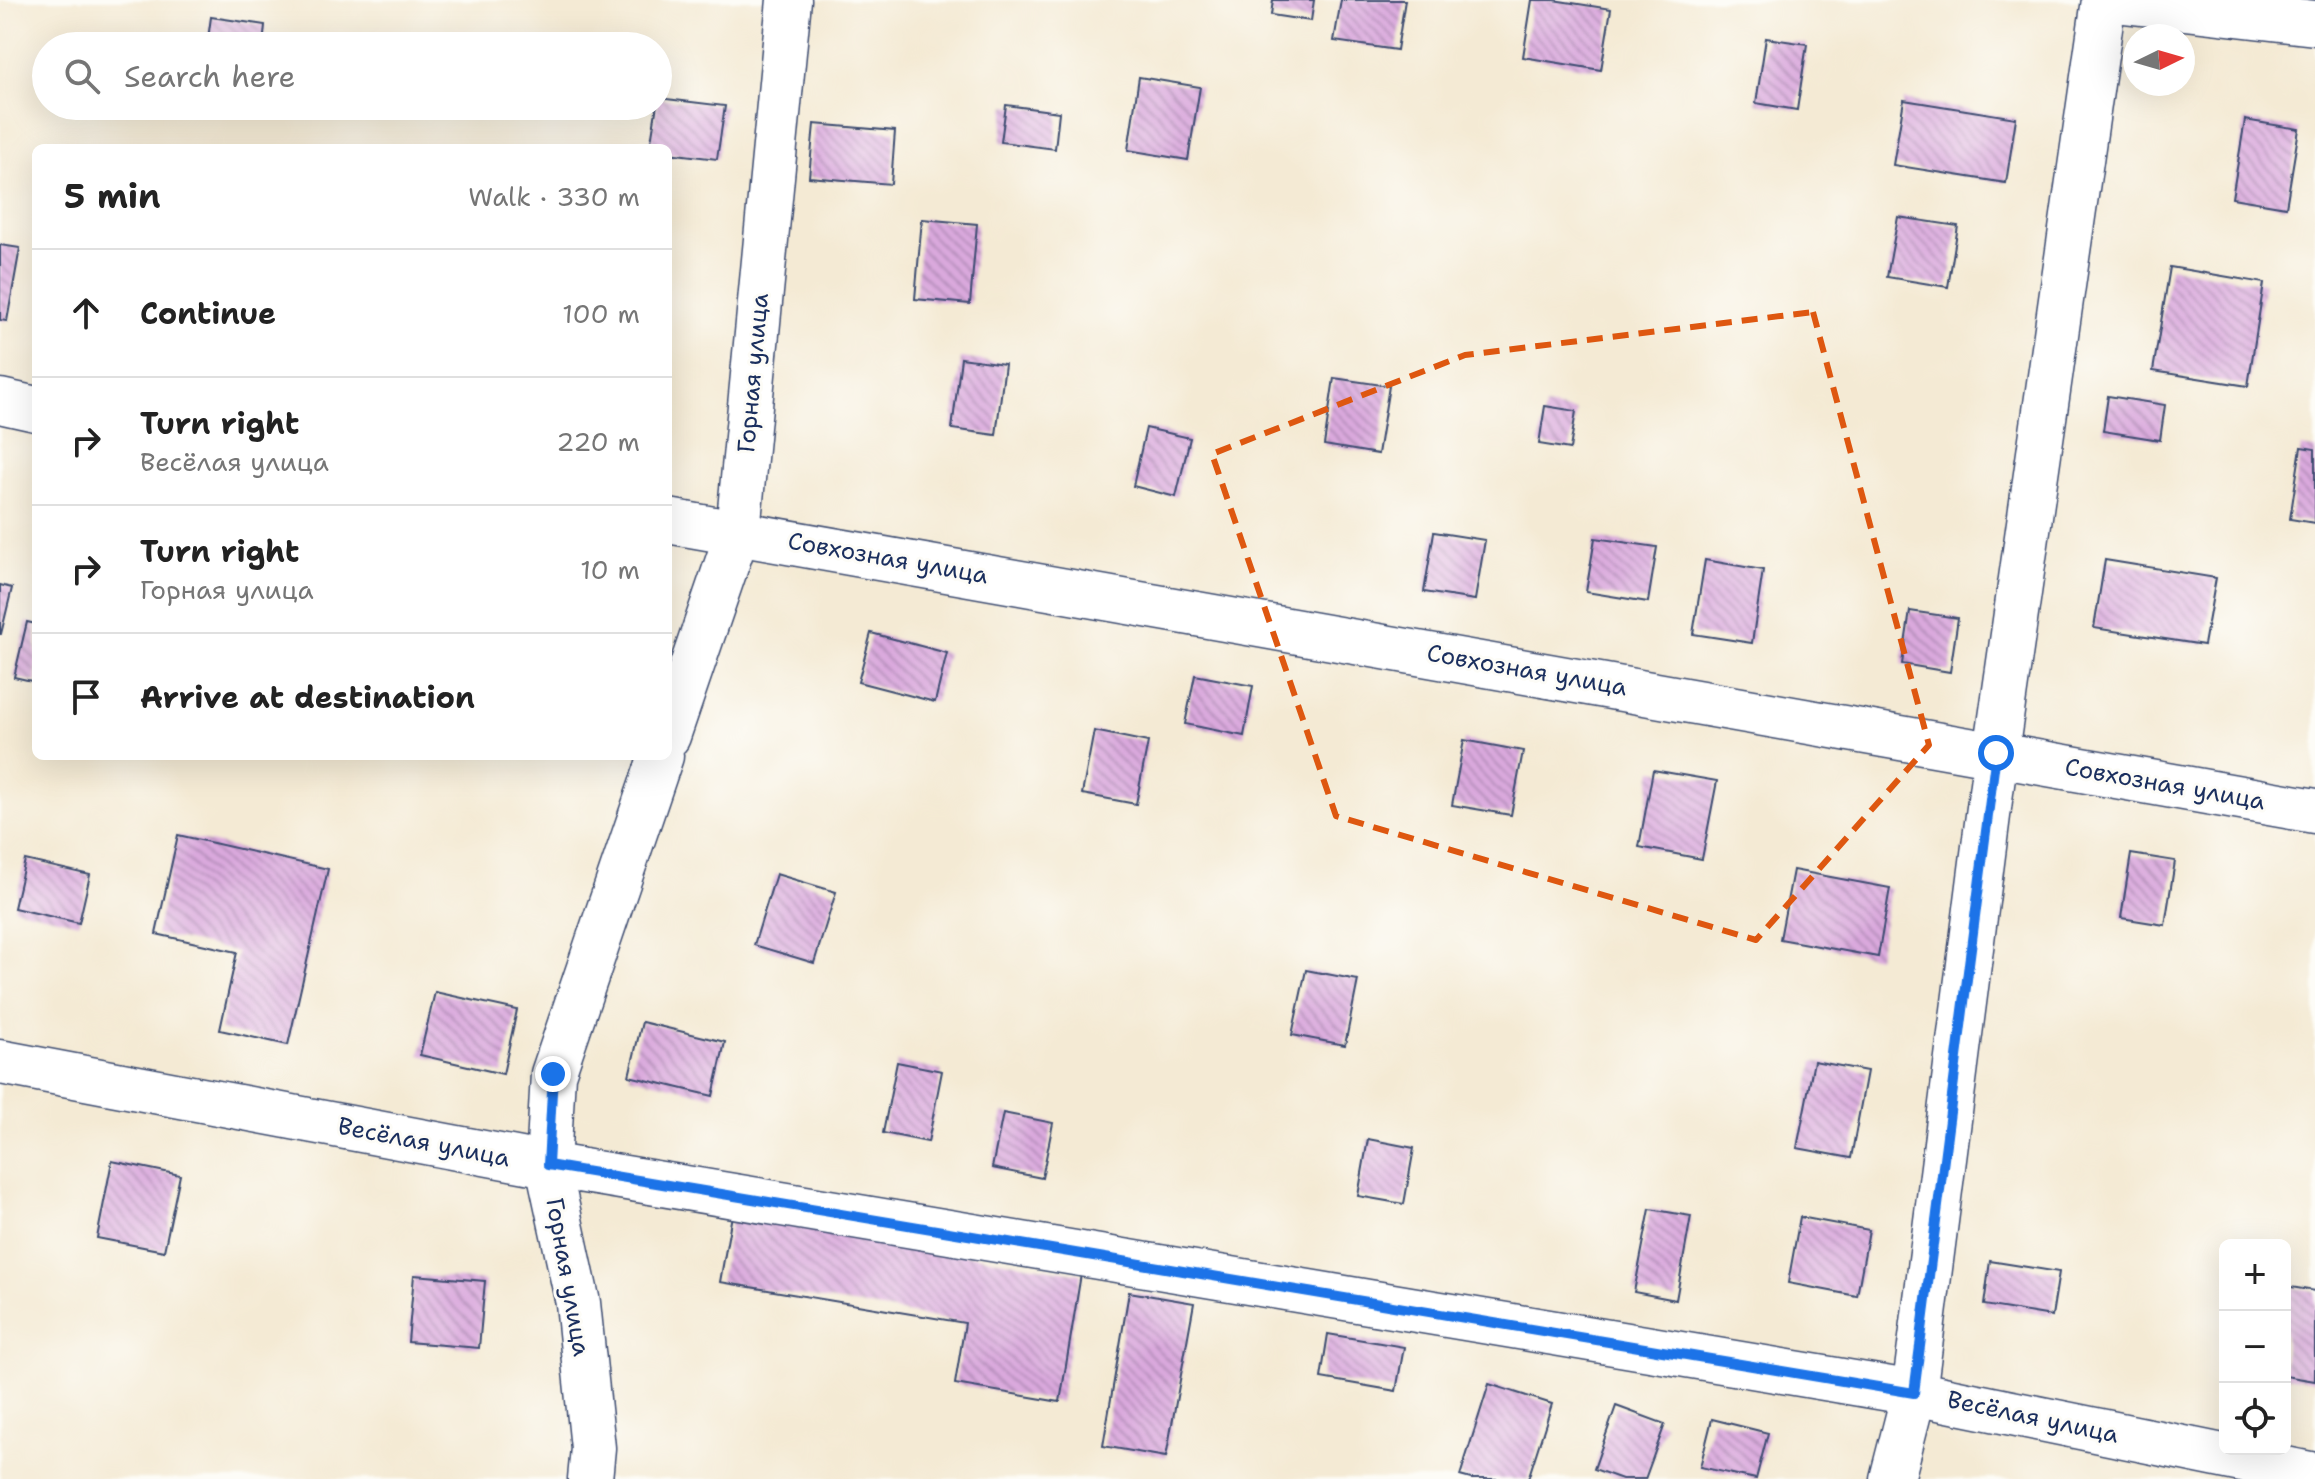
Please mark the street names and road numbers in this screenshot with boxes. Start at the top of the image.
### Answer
street label: Горная улица [730,292,776,454]
street label: Совхозная улица [785,525,991,591]
street label: Совхозная улица [1424,637,1630,703]
street label: Совхозная улица [2062,751,2268,817]
street label: Весёлая улица [335,1110,513,1174]
street label: Горная улица [538,1195,598,1359]
street label: Весёлая улица [1944,1383,2122,1451]

